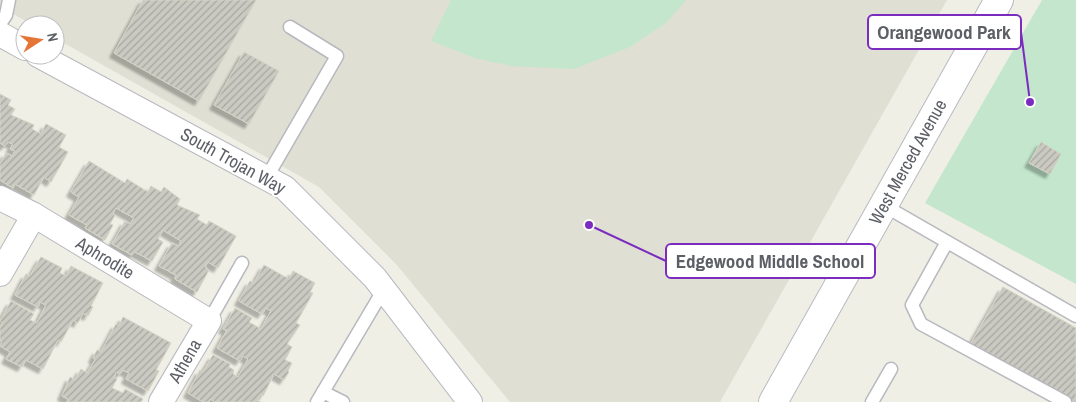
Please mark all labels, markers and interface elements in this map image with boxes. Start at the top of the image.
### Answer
north arrow [15,15,65,65]
callout: Orangewood Park [868,15,1021,49]
text: Orangewood Park [877,19,1011,45]
text: N [43,31,62,43]
street label: West Merced Avenue [863,95,952,229]
street label: South Trojan Way [176,121,291,200]
street label: Aphrodite [71,230,139,285]
callout: Edgewood Middle School [666,244,875,278]
text: Edgewood Middle School [676,248,864,274]
street label: Athena [162,334,207,388]

